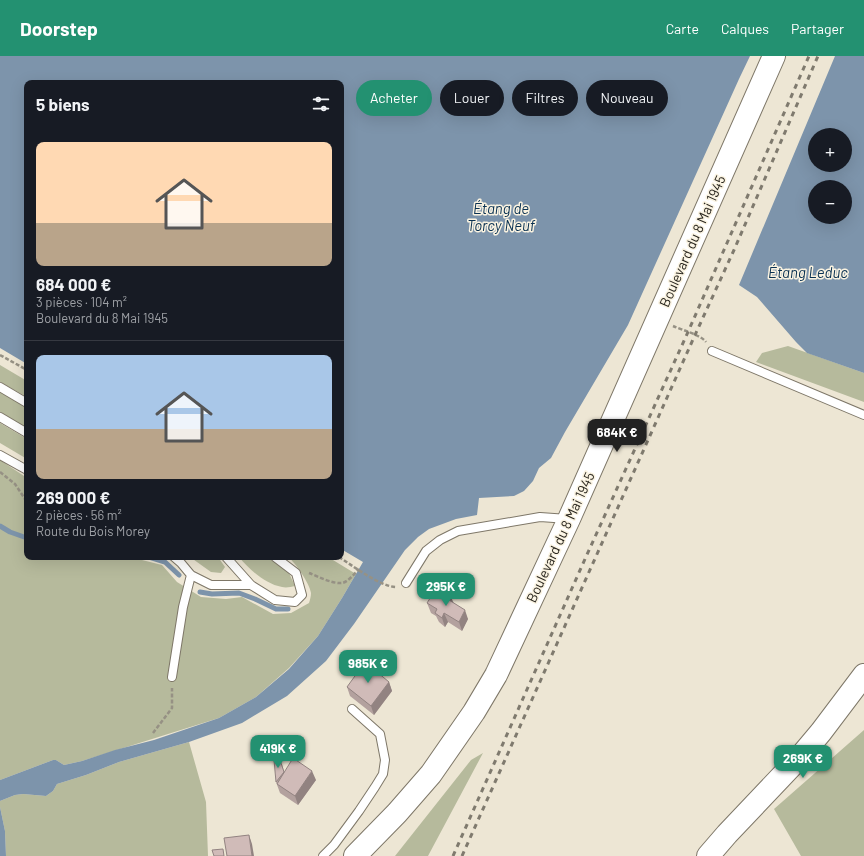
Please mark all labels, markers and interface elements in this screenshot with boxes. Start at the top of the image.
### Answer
text: Doorstep [20,17,98,40]
text: Carte [666,20,699,37]
text: Calques [721,20,769,37]
text: Partager [791,20,844,37]
chip: Acheter [356,80,432,116]
chip: Louer [440,80,504,116]
chip: Filtres [512,80,578,116]
chip: Nouveau [586,80,668,116]
icon: filters [310,93,332,115]
text: 5 biens [36,94,90,114]
map controls [808,128,852,224]
button: + [808,128,852,172]
icon: home [148,168,220,240]
street label: Boulevard du 8 Mai 1945 [655,173,729,309]
button: − [808,180,852,224]
water label: Étang de Torcy Neuf [467,199,536,234]
water label: Étang Leduc [768,263,848,281]
text: 684 000 € [36,274,111,294]
text: 3 pièces · 104 m² [36,294,127,310]
text: Boulevard du 8 Mai 1945 [36,310,168,326]
icon: home [148,381,220,453]
pin: 684K € [584,419,650,453]
text: 684K € [597,424,637,440]
street label: Boulevard du 8 Mai 1945 [522,469,598,605]
text: 269 000 € [36,487,110,507]
text: 2 pièces · 56 m² [36,507,122,523]
text: Route du Bois Morey [36,523,150,539]
pin: 295K € [413,573,479,607]
text: 295K € [426,578,466,594]
pin: 985K € [335,650,401,684]
text: 985K € [348,655,388,671]
pin: 419K € [245,735,311,769]
text: 419K € [259,740,297,756]
pin: 269K € [770,745,836,779]
text: 269K € [783,750,823,766]

